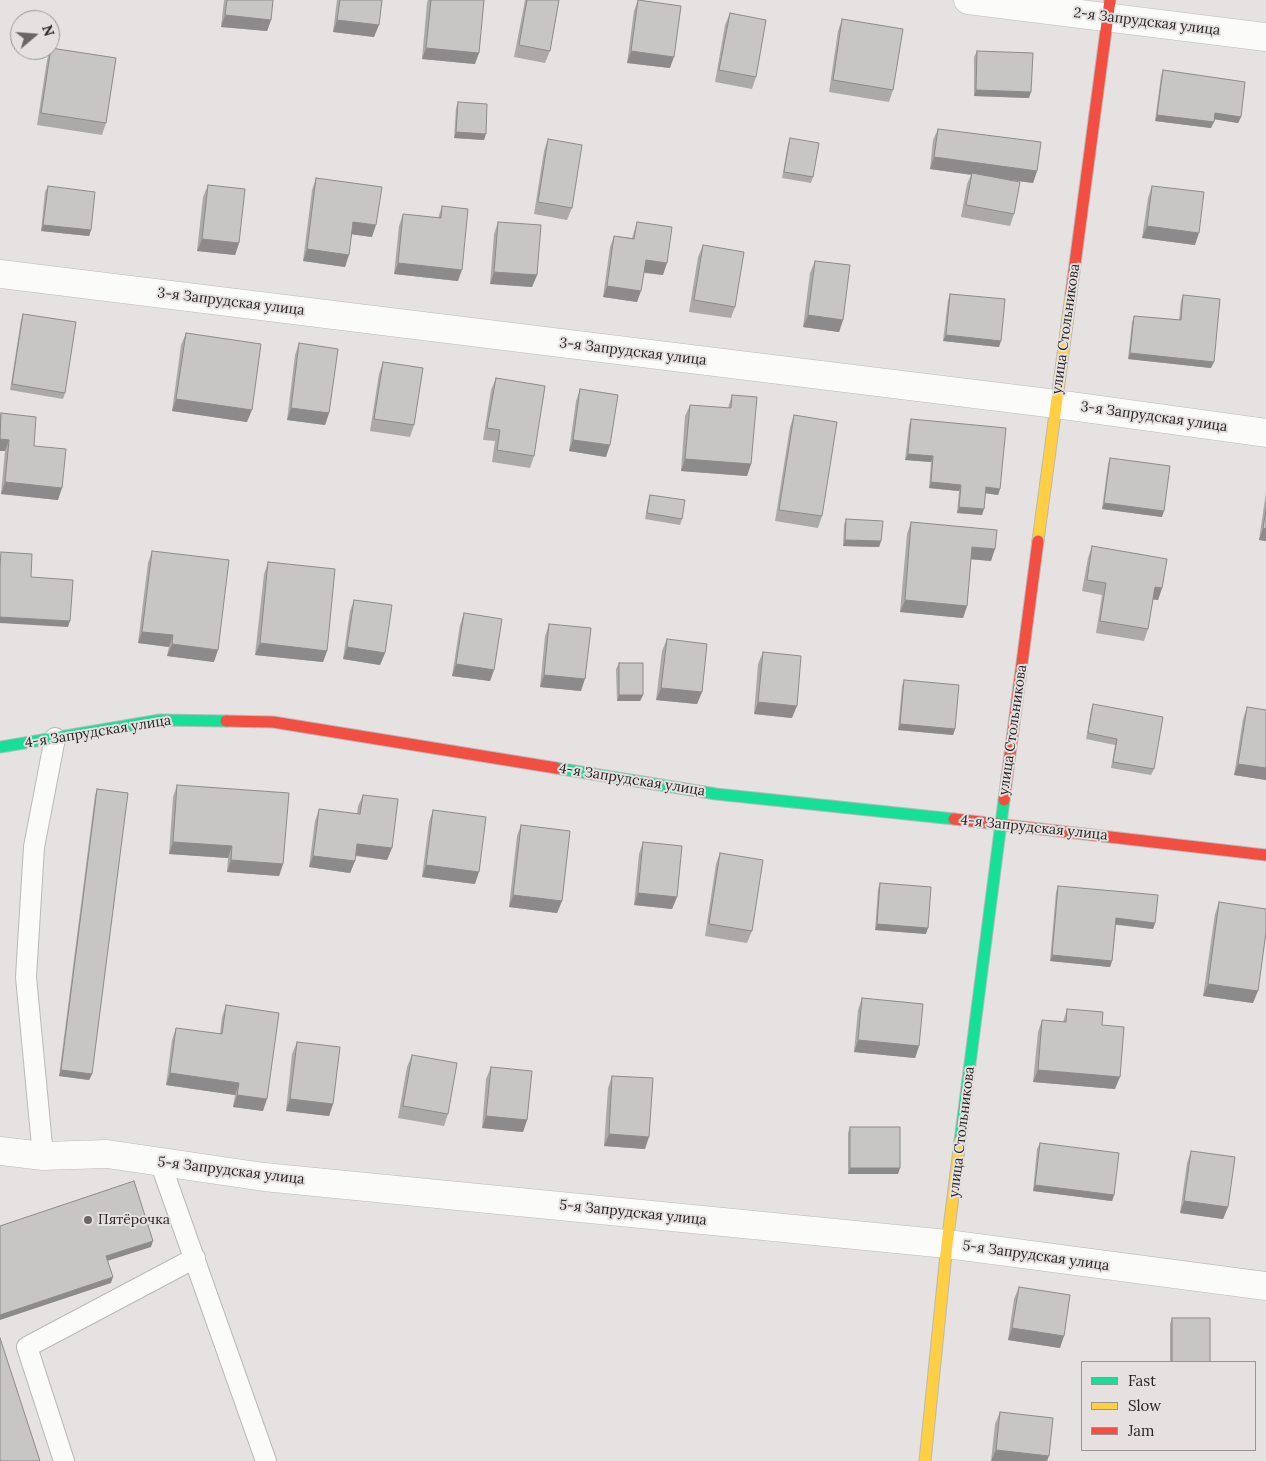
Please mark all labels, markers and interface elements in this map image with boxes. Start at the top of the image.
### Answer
street label: 2-я Запрудская улица [1073,5,1221,39]
north arrow [10,10,60,60]
text: N [38,23,59,39]
street label: улица Стольникова [1049,263,1083,395]
street label: 3-я Запрудская улица [157,285,305,319]
street label: 3-я Запрудская улица [559,335,707,369]
street label: 3-я Запрудская улица [1080,398,1228,436]
street label: улица Стольникова [996,664,1030,796]
street label: 4-я Запрудская улица [24,712,172,752]
street label: 4-я Запрудская улица [558,760,706,800]
street label: 4-я Запрудская улица [960,812,1108,844]
street label: улица Стольникова [946,1066,978,1198]
street label: 5-я Запрудская улица [157,1154,305,1188]
street label: 5-я Запрудская улица [559,1197,707,1229]
place label: Пятёрочка [98,1212,170,1228]
marker: Пятёрочка [82,1214,94,1226]
street label: 5-я Запрудская улица [962,1237,1110,1275]
legend [1081,1361,1256,1451]
text: Fast [1128,1371,1156,1390]
text: Slow [1128,1396,1161,1415]
text: Jam [1128,1421,1155,1440]

